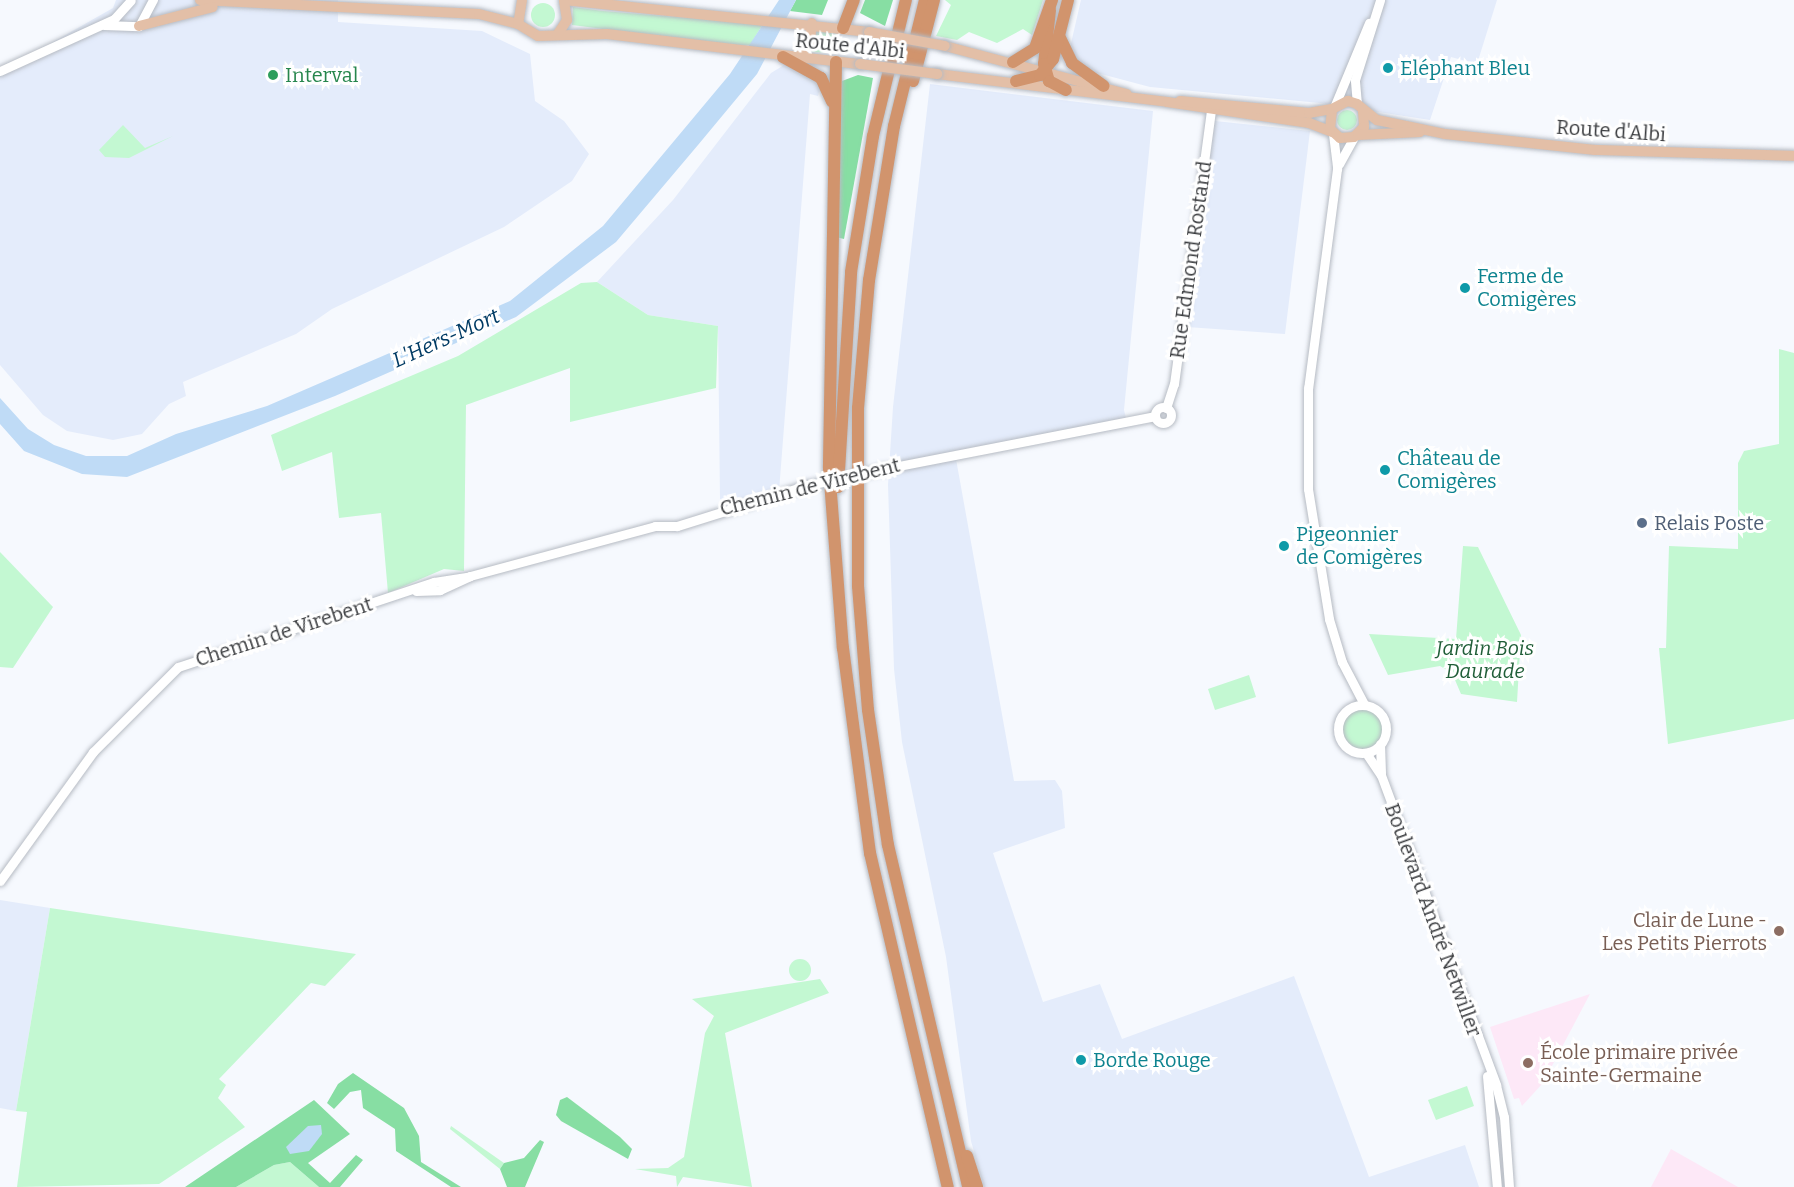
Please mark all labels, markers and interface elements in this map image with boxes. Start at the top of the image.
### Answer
street label: Route d'Albi [794,28,906,64]
place label: Eléphant Bleu [1400,56,1530,80]
marker: Eléphant Bleu [1381,61,1395,75]
place label: Interval [285,63,358,87]
marker: Interval [266,68,280,82]
street label: Route d'Albi [1555,115,1667,147]
street label: Rue Edmond Rostand [1165,160,1217,360]
place label: Ferme de Comigères [1477,264,1577,311]
marker: Ferme de Comigères [1458,281,1472,295]
water label: L'Hers-Mort [389,303,503,373]
place label: Château de Comigères [1397,446,1501,493]
street label: Chemin de Virebent [717,453,903,521]
marker: Château de Comigères [1378,463,1392,477]
place label: Relais Poste [1654,511,1764,535]
marker: Relais Poste [1635,516,1649,530]
place label: Pigeonnier de Comigères [1296,522,1422,569]
marker: Pigeonnier de Comigères [1277,539,1291,553]
street label: Chemin de Virebent [192,592,376,672]
park label: Jardin Bois Daurade [1436,637,1534,684]
street label: Boulevard André Netwiller [1380,800,1486,1040]
place label: Clair de Lune - Les Petits Pierrots [1602,908,1767,955]
marker: Clair de Lune - Les Petits Pierrots [1772,924,1786,938]
place label: École primaire privée Sainte-Germaine [1540,1040,1738,1087]
place label: Borde Rouge [1093,1048,1211,1072]
marker: Borde Rouge [1074,1053,1088,1067]
marker: École primaire privée Sainte-Germaine [1521,1056,1535,1070]

